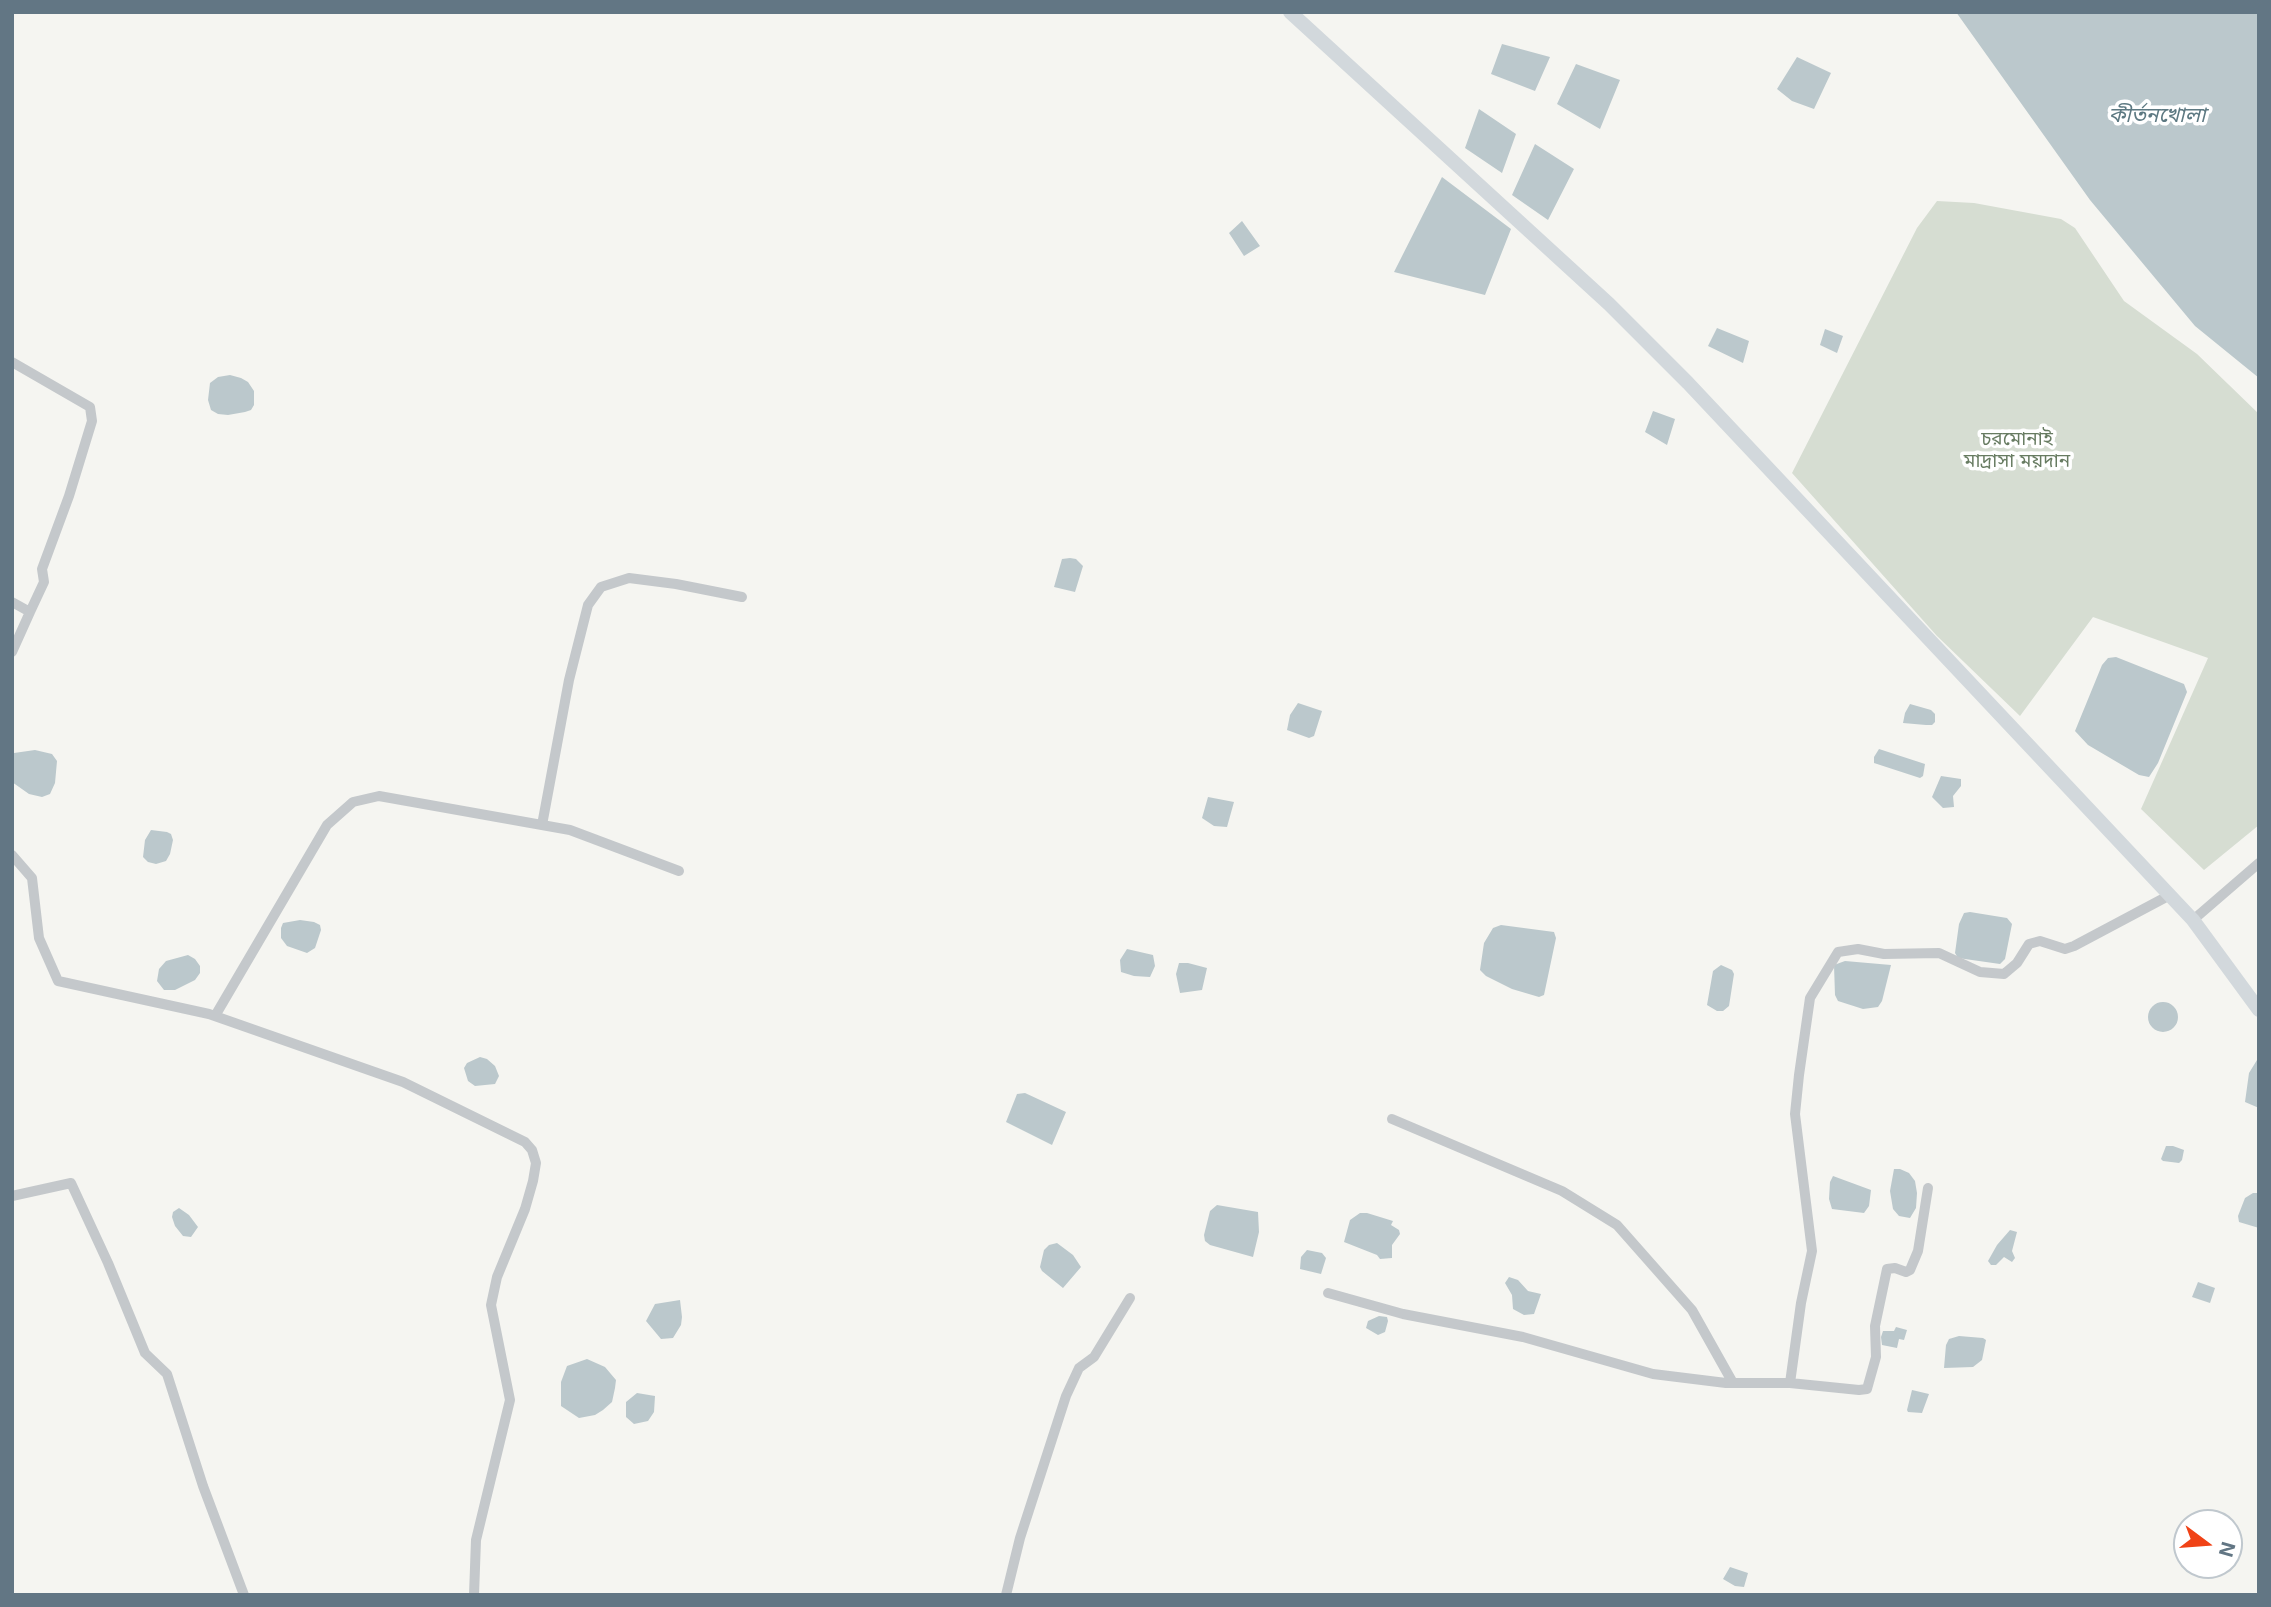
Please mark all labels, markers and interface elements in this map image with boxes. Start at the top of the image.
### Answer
water label: কীর্তনখোলা [2108,103,2206,129]
park label: চরমোনাই মাদ্রাসা ময়দান [1964,428,2070,472]
north arrow [2173,1509,2243,1579]
text: N [2214,1539,2240,1559]

